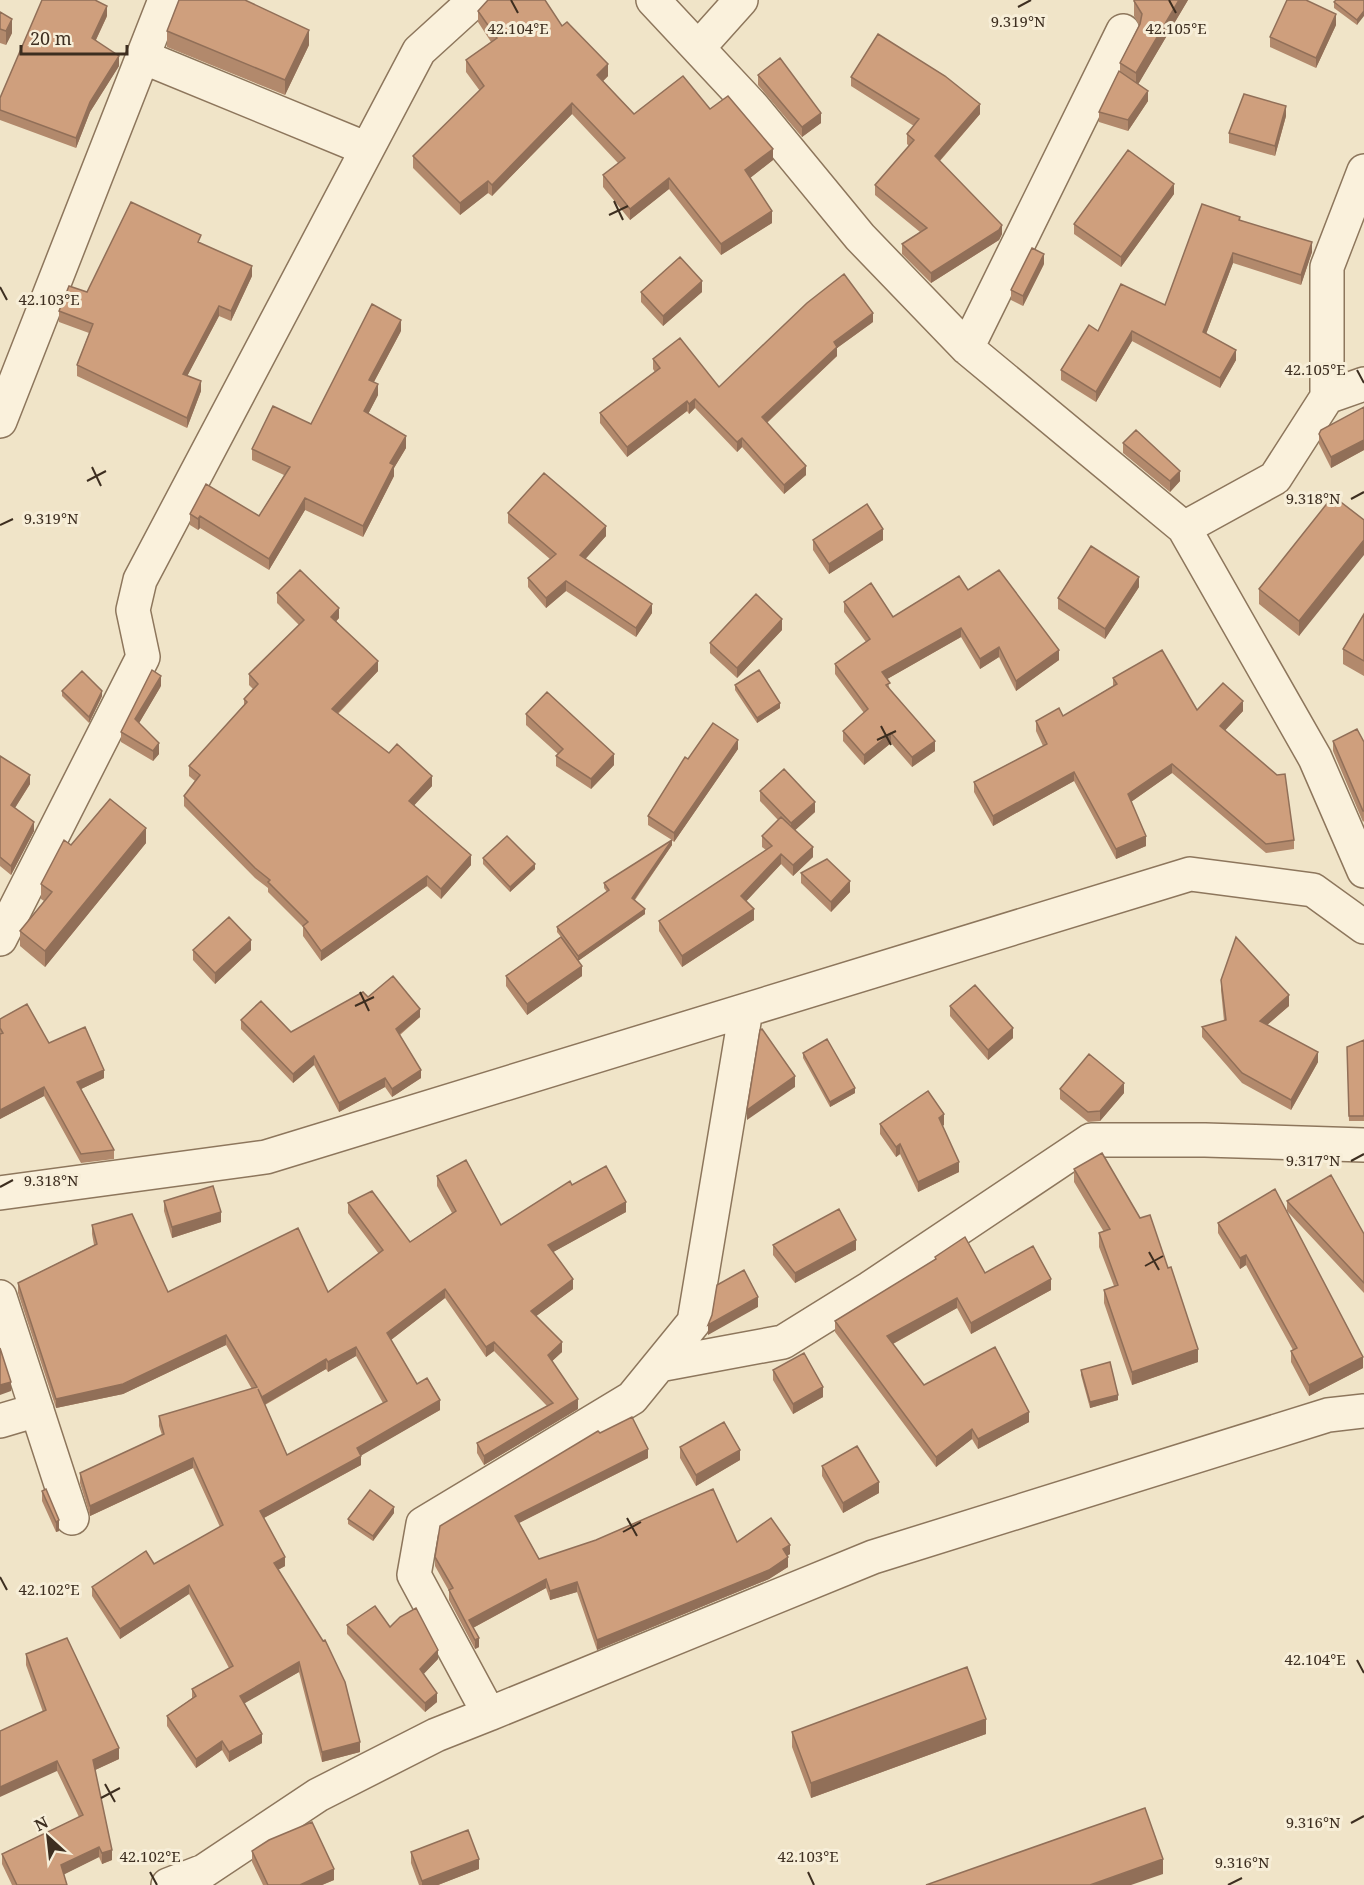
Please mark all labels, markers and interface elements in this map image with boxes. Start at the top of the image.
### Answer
text: 9.319°N [991,11,1046,31]
scale bar [21,18,128,56]
text: 42.104°E [487,18,549,38]
text: 42.105°E [1145,18,1207,38]
text: 20 m [30,26,72,50]
text: 42.103°E [18,289,80,309]
text: 42.105°E [1284,359,1346,379]
text: 9.318°N [1286,488,1341,508]
text: 9.319°N [24,508,79,528]
text: 9.317°N [1286,1150,1341,1170]
text: 9.318°N [24,1170,79,1190]
text: 42.102°E [18,1579,80,1599]
text: 42.104°E [1284,1649,1346,1669]
north arrow [18,1807,78,1867]
text: N [31,1811,52,1836]
text: 9.316°N [1286,1812,1341,1832]
text: 42.102°E [119,1846,181,1866]
text: 42.103°E [777,1846,839,1866]
text: 9.316°N [1215,1852,1270,1872]

